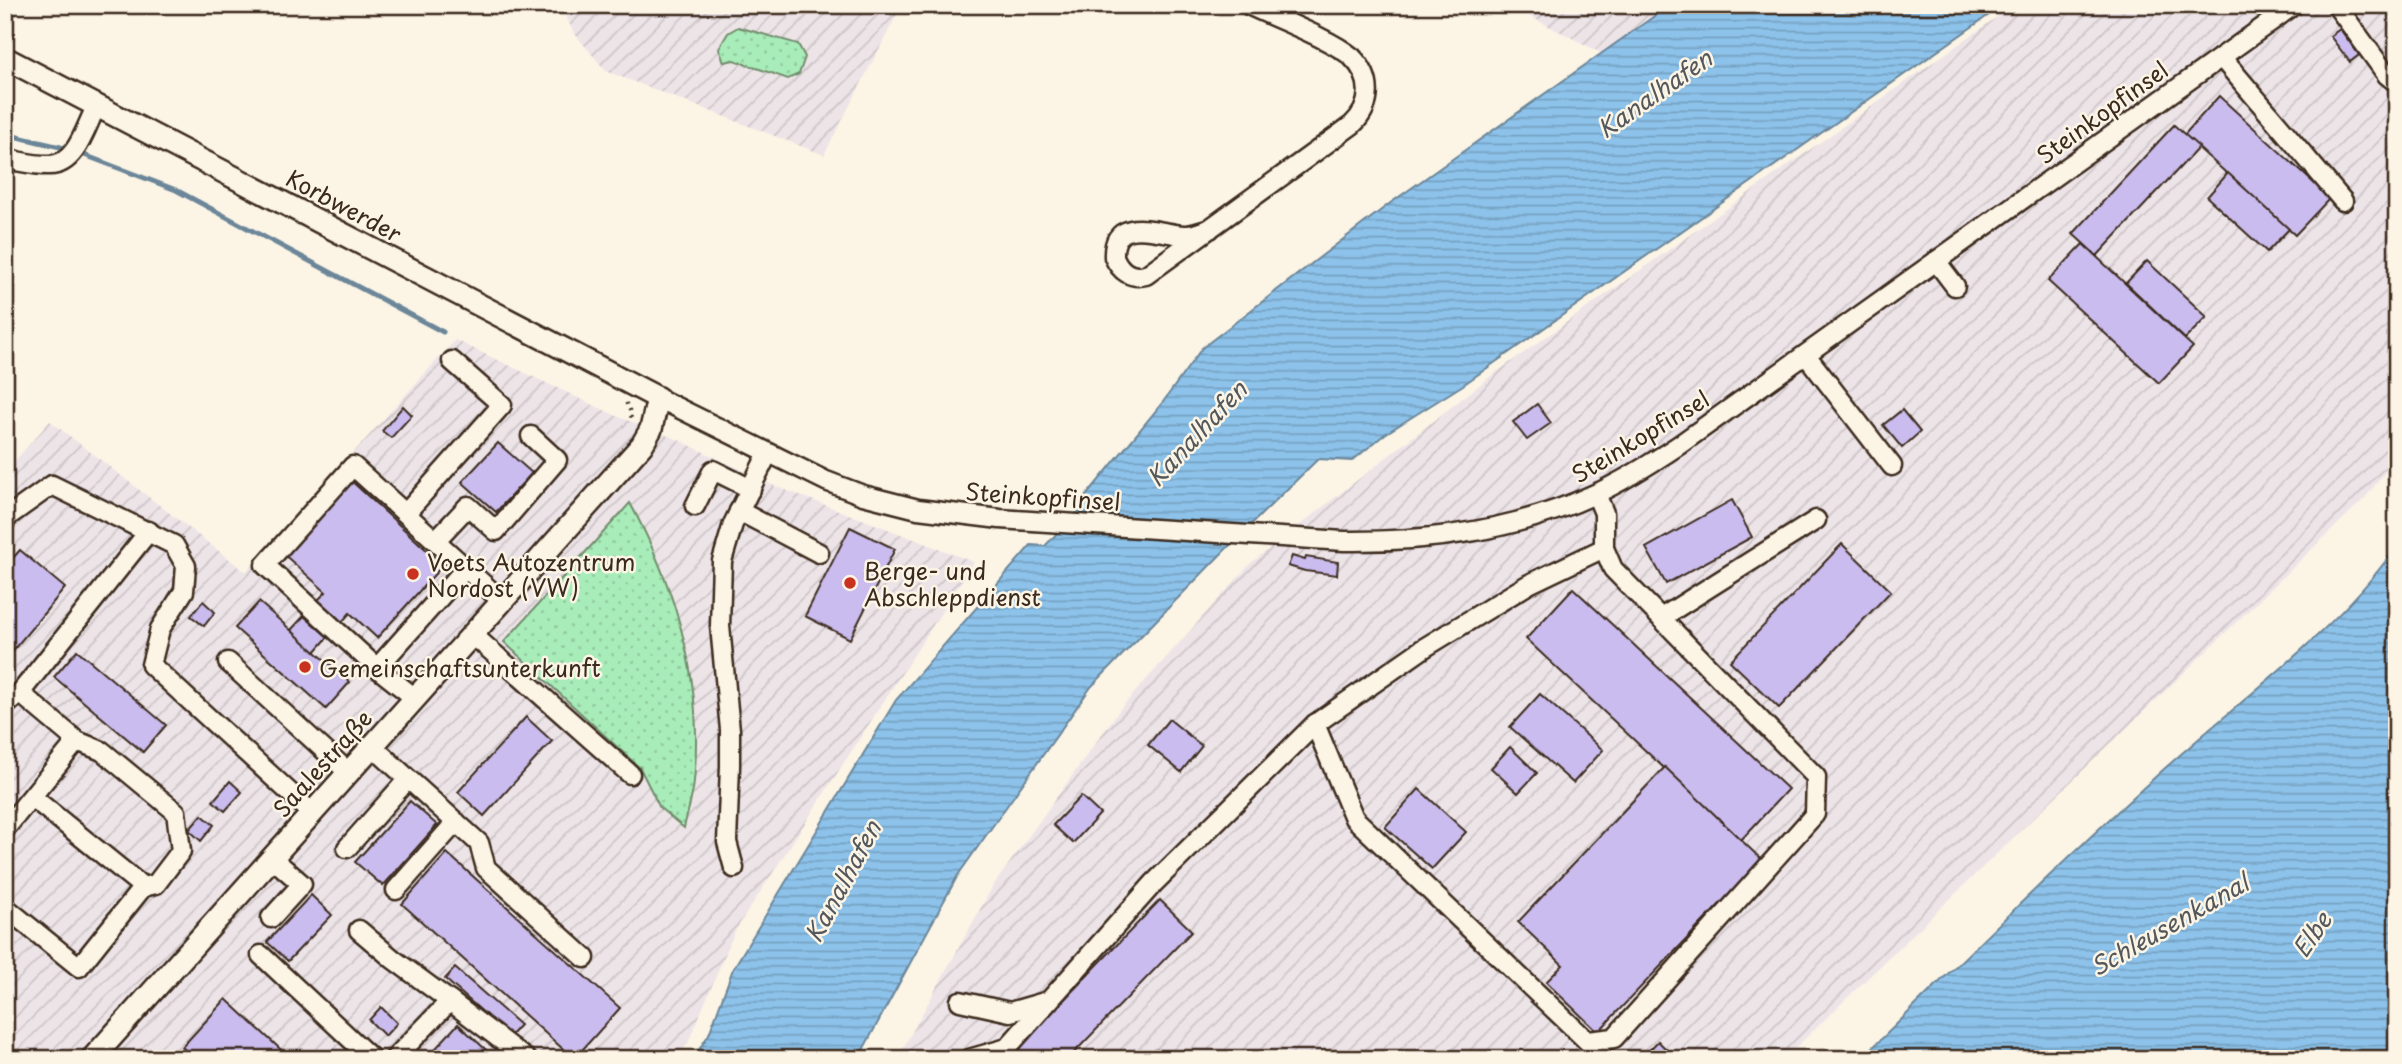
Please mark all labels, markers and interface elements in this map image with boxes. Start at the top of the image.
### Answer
water label: Kanalhafen [1589,39,1720,146]
street label: Steinkopfinsel [2029,52,2175,172]
street label: Korbwerder [280,160,409,250]
water label: Kanalhafen [1137,371,1256,494]
street label: Steinkopfinsel [1565,381,1715,491]
street label: Steinkopfinsel [964,473,1122,519]
place label: Voets Autozentrum Nordost (VW) [427,544,635,605]
place label: Berge- und Abschleppdienst [864,553,1041,614]
marker: Voets Autozentrum Nordost (VW) [405,566,421,582]
marker: Berge- und Abschleppdienst [842,575,858,591]
place label: Gemeinschaftsunterkunft [319,650,601,685]
marker: Gemeinschaftsunterkunft [297,659,313,675]
street label: Saalestraße [264,701,380,825]
water label: Kanalhafen [795,812,890,948]
water label: Schleusenkanal [2083,862,2258,984]
water label: Elbe [2283,903,2340,964]

